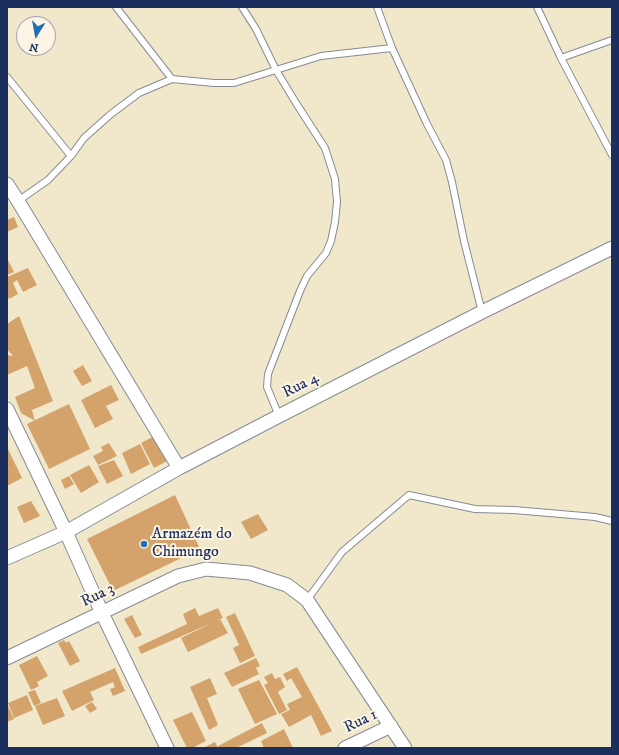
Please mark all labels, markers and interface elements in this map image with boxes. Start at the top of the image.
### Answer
north arrow [16,16,56,56]
text: N [28,39,40,55]
street label: Rua 4 [280,369,322,403]
place label: Armazém do Chimungo [152,525,232,563]
marker: Armazém do Chimungo [139,539,149,549]
street label: Rua 3 [78,580,118,612]
street label: Rua 1 [341,706,381,738]

